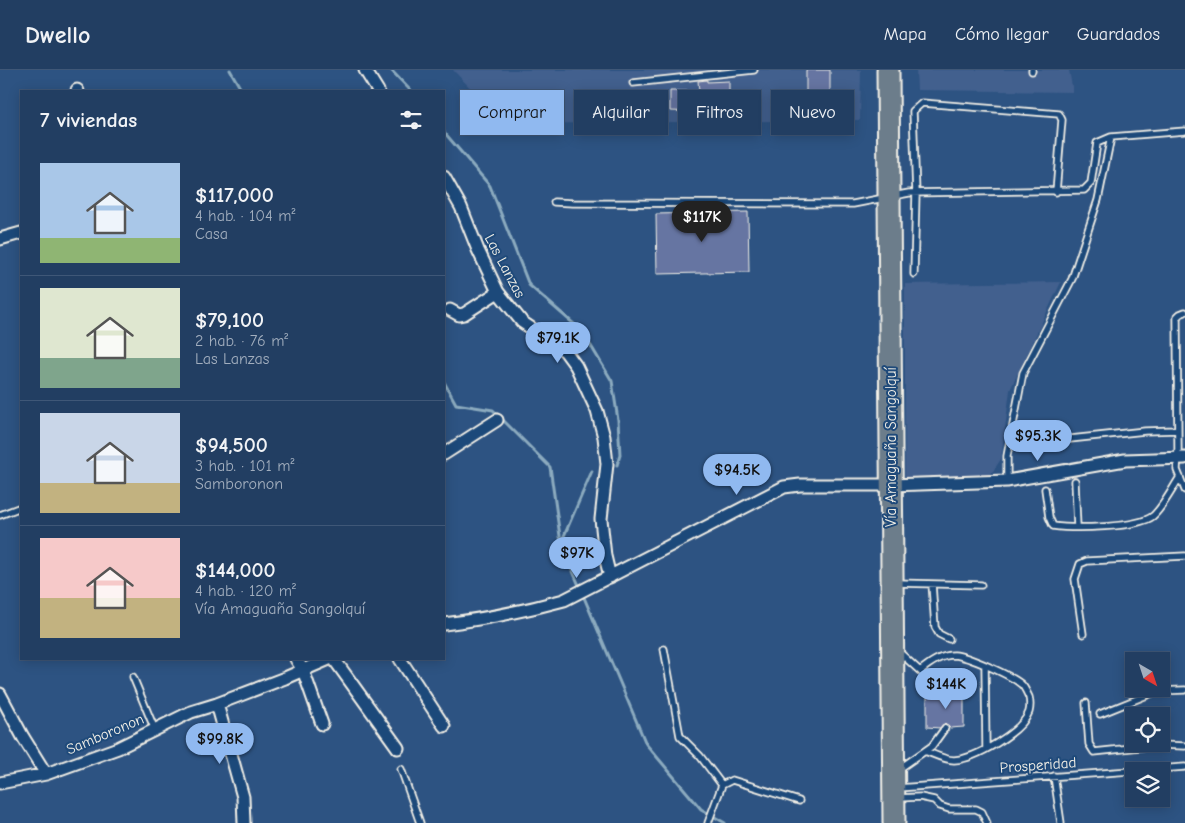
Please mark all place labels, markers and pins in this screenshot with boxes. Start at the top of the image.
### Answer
pin: $117K [667,200,737,243]
pin: $79.1K [517,322,599,364]
pin: $95.3K [997,420,1079,462]
pin: $94.5K [696,454,778,496]
pin: $97K [547,536,607,579]
pin: $144K [911,668,981,710]
pin: $99.8K [179,722,261,765]

